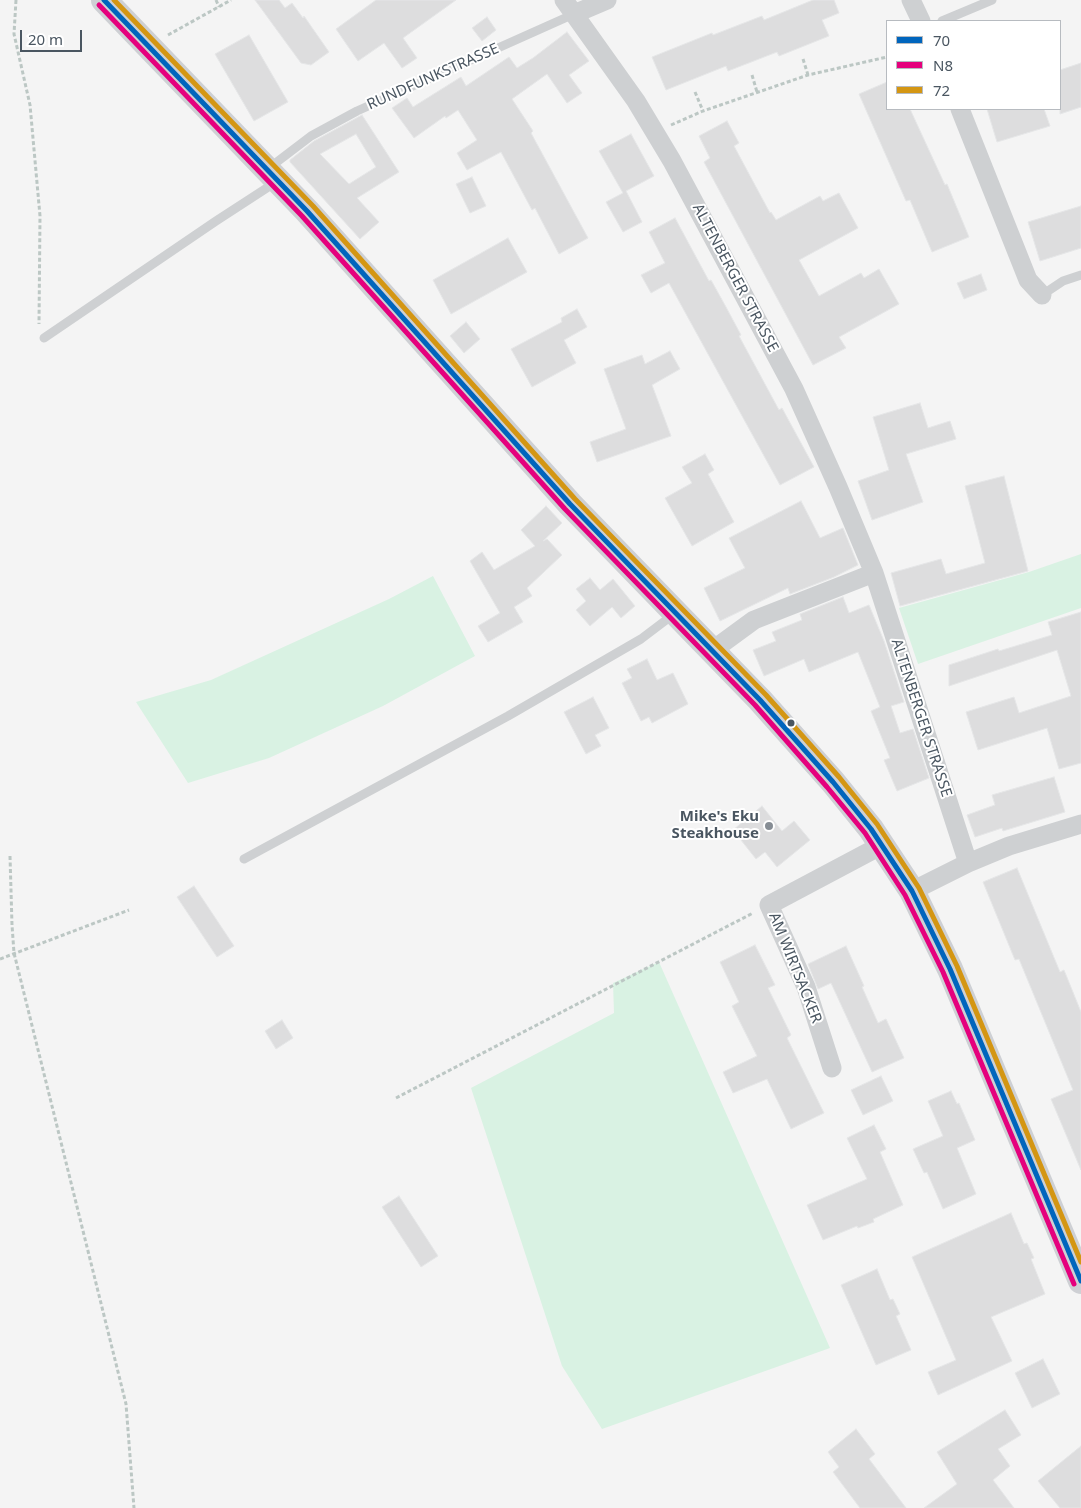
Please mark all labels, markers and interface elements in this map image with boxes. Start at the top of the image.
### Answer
scale bar [22,20,85,52]
legend [886,20,1061,110]
text: 20 m [28,29,63,49]
text: 70 [933,30,950,50]
street label: RUNDFUNKSTRASSE [364,40,502,114]
text: N8 [933,55,953,75]
text: 72 [933,80,950,100]
street label: ALTENBERGER STRASSE [688,201,782,355]
street label: ALTENBERGER STRASSE [887,637,955,799]
unlabelled marker [786,718,796,728]
place label: Mike's Eku Steakhouse [672,808,759,843]
marker: Mike's Eku Steakhouse [763,820,775,832]
street label: AM WIRTSACKER [765,910,825,1026]

